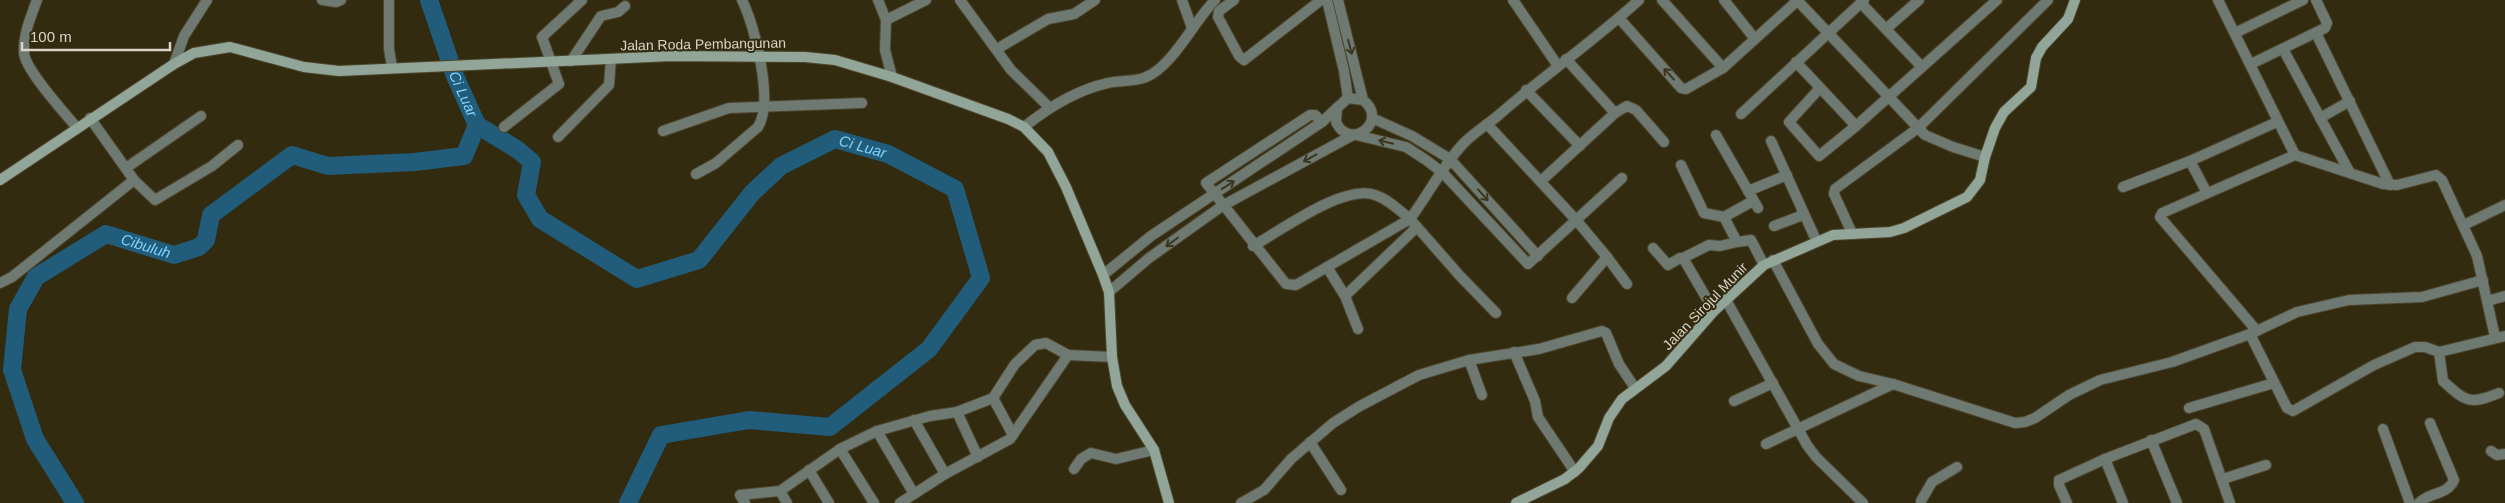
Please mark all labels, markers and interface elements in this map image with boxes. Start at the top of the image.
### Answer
scale bar [22,20,170,52]
text: 100 m [30,28,72,45]
street label: Jalan Roda Pembangunan [620,35,786,53]
one-way arrow [1345,39,1355,55]
water label: Ci Luar [446,68,482,120]
one-way arrow [1663,68,1674,81]
water label: Ci Luar [837,132,889,161]
one-way arrow [1378,137,1394,146]
one-way arrow [1304,153,1318,163]
one-way arrow [1220,180,1234,190]
one-way arrow [1477,189,1489,202]
water label: Cibuluh [119,230,173,261]
one-way arrow [1166,236,1179,247]
street label: Jalan Sirojul Munir [1659,259,1751,353]

